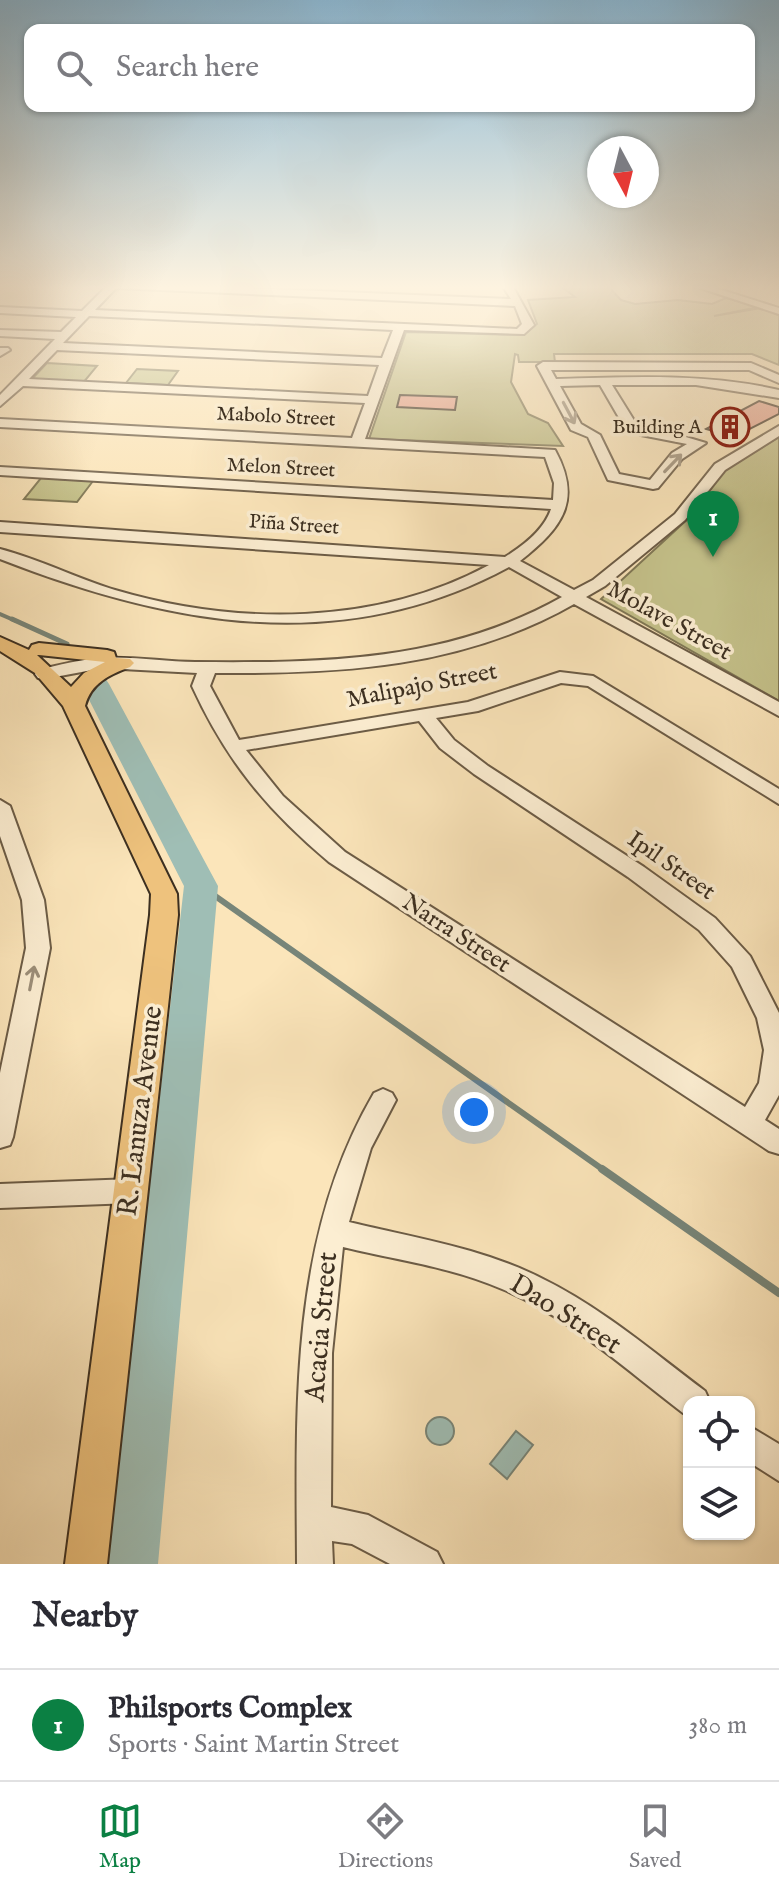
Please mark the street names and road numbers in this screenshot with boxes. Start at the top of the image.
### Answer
street label: Mabolo Street [216,401,336,433]
street label: Melon Street [226,453,336,483]
street label: Piña Street [248,509,340,541]
street label: Molave Street [601,574,737,668]
street label: Malipajo Street [344,656,500,716]
street label: Ipil Street [621,824,721,908]
street label: Narra Street [396,887,516,981]
street label: R. Lanuza Avenue [111,1004,171,1218]
street label: Acacia Street [298,1250,346,1404]
street label: Dao Street [503,1267,628,1363]

